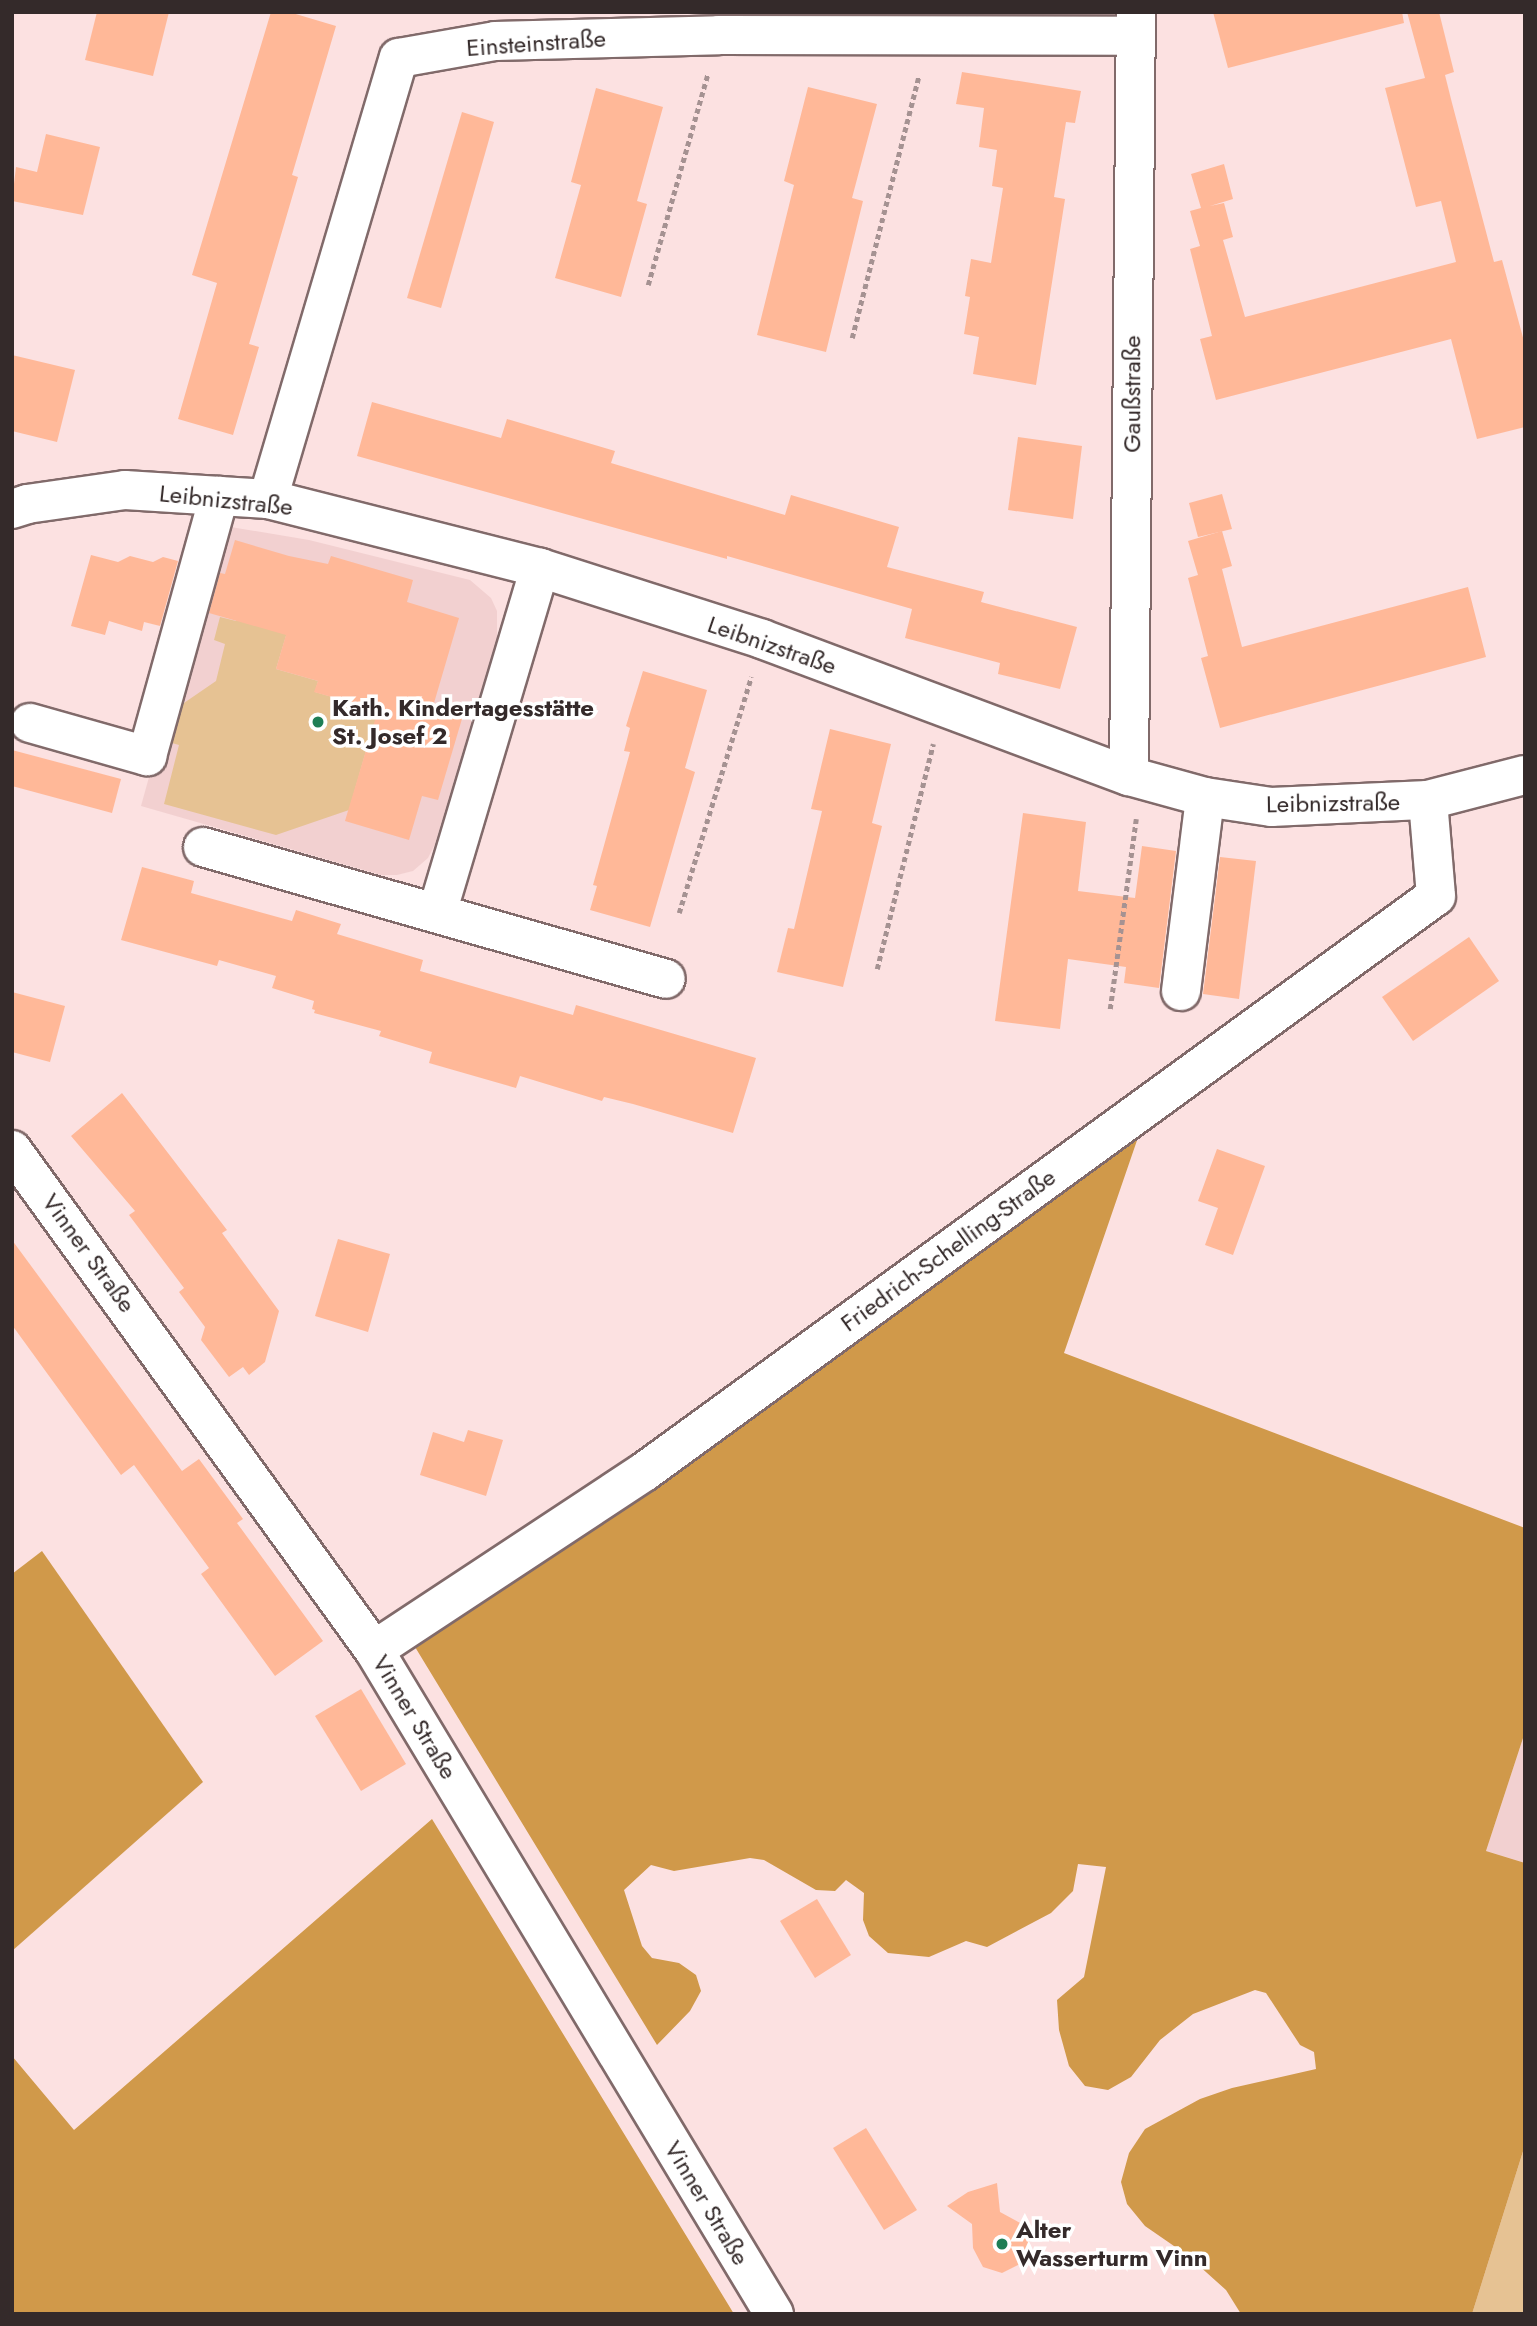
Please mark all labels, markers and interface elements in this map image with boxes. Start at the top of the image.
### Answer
street label: Einsteinstraße [465,24,607,62]
street label: Gaußstraße [1118,335,1146,453]
street label: Leibnizstraße [158,479,294,521]
street label: Leibnizstraße [704,610,840,680]
place label: Kath. Kindertagesstätte St. Josef 2 [332,694,594,750]
marker: Kath. Kindertagesstätte St. Josef 2 [310,714,326,730]
street label: Leibnizstraße [1266,787,1400,819]
street label: Friedrich-Schelling-Straße [835,1162,1061,1338]
street label: Vinner Straße [36,1188,142,1318]
street label: Vinner Straße [367,1650,463,1784]
street label: Vinner Straße [659,2136,755,2270]
place label: Alter Wasserturm Vinn [1016,2216,1208,2272]
marker: Alter Wasserturm Vinn [994,2236,1010,2252]

